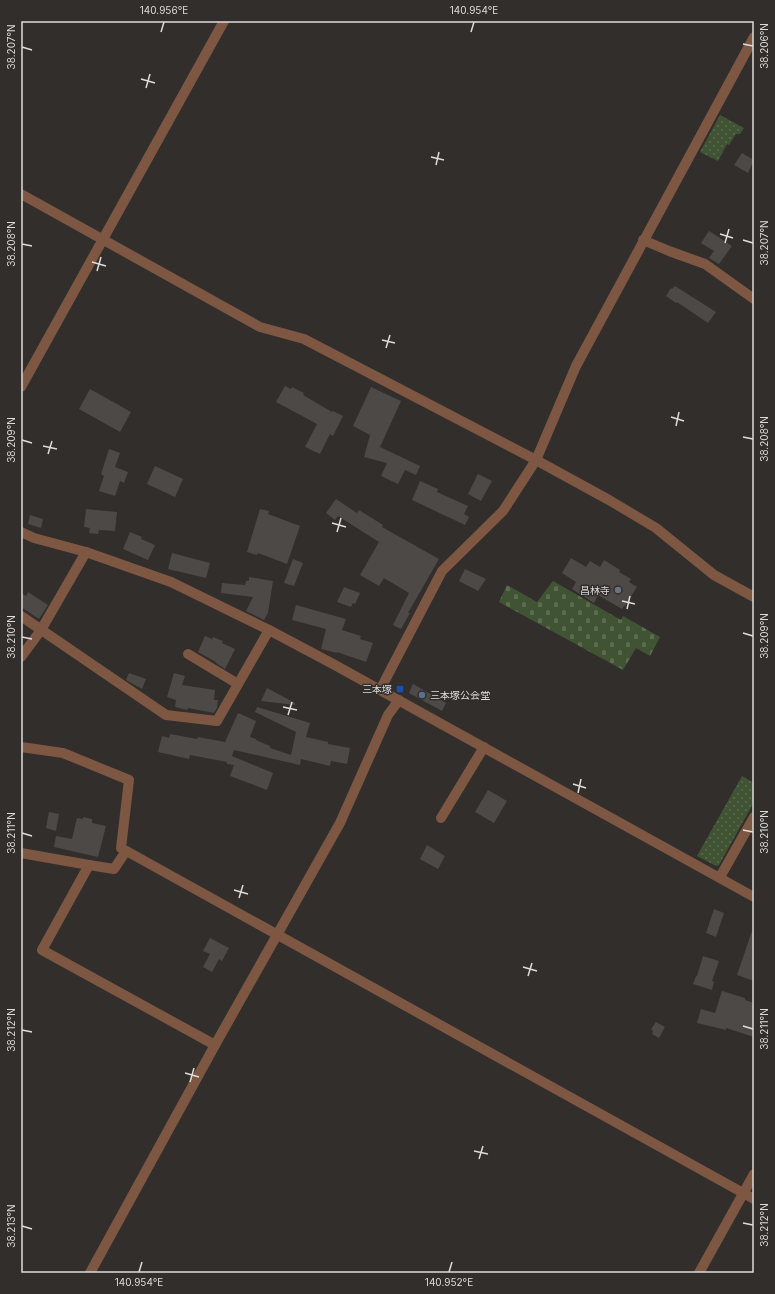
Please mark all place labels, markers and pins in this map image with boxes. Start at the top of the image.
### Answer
place label: 昌林寺 [580,584,610,596]
marker: 昌林寺 [613,585,623,595]
place label: 三本塚 [362,683,392,695]
marker: 三本塚 [395,684,405,694]
place label: 三本塚公会堂 [430,689,490,701]
marker: 三本塚公会堂 [417,690,427,700]

